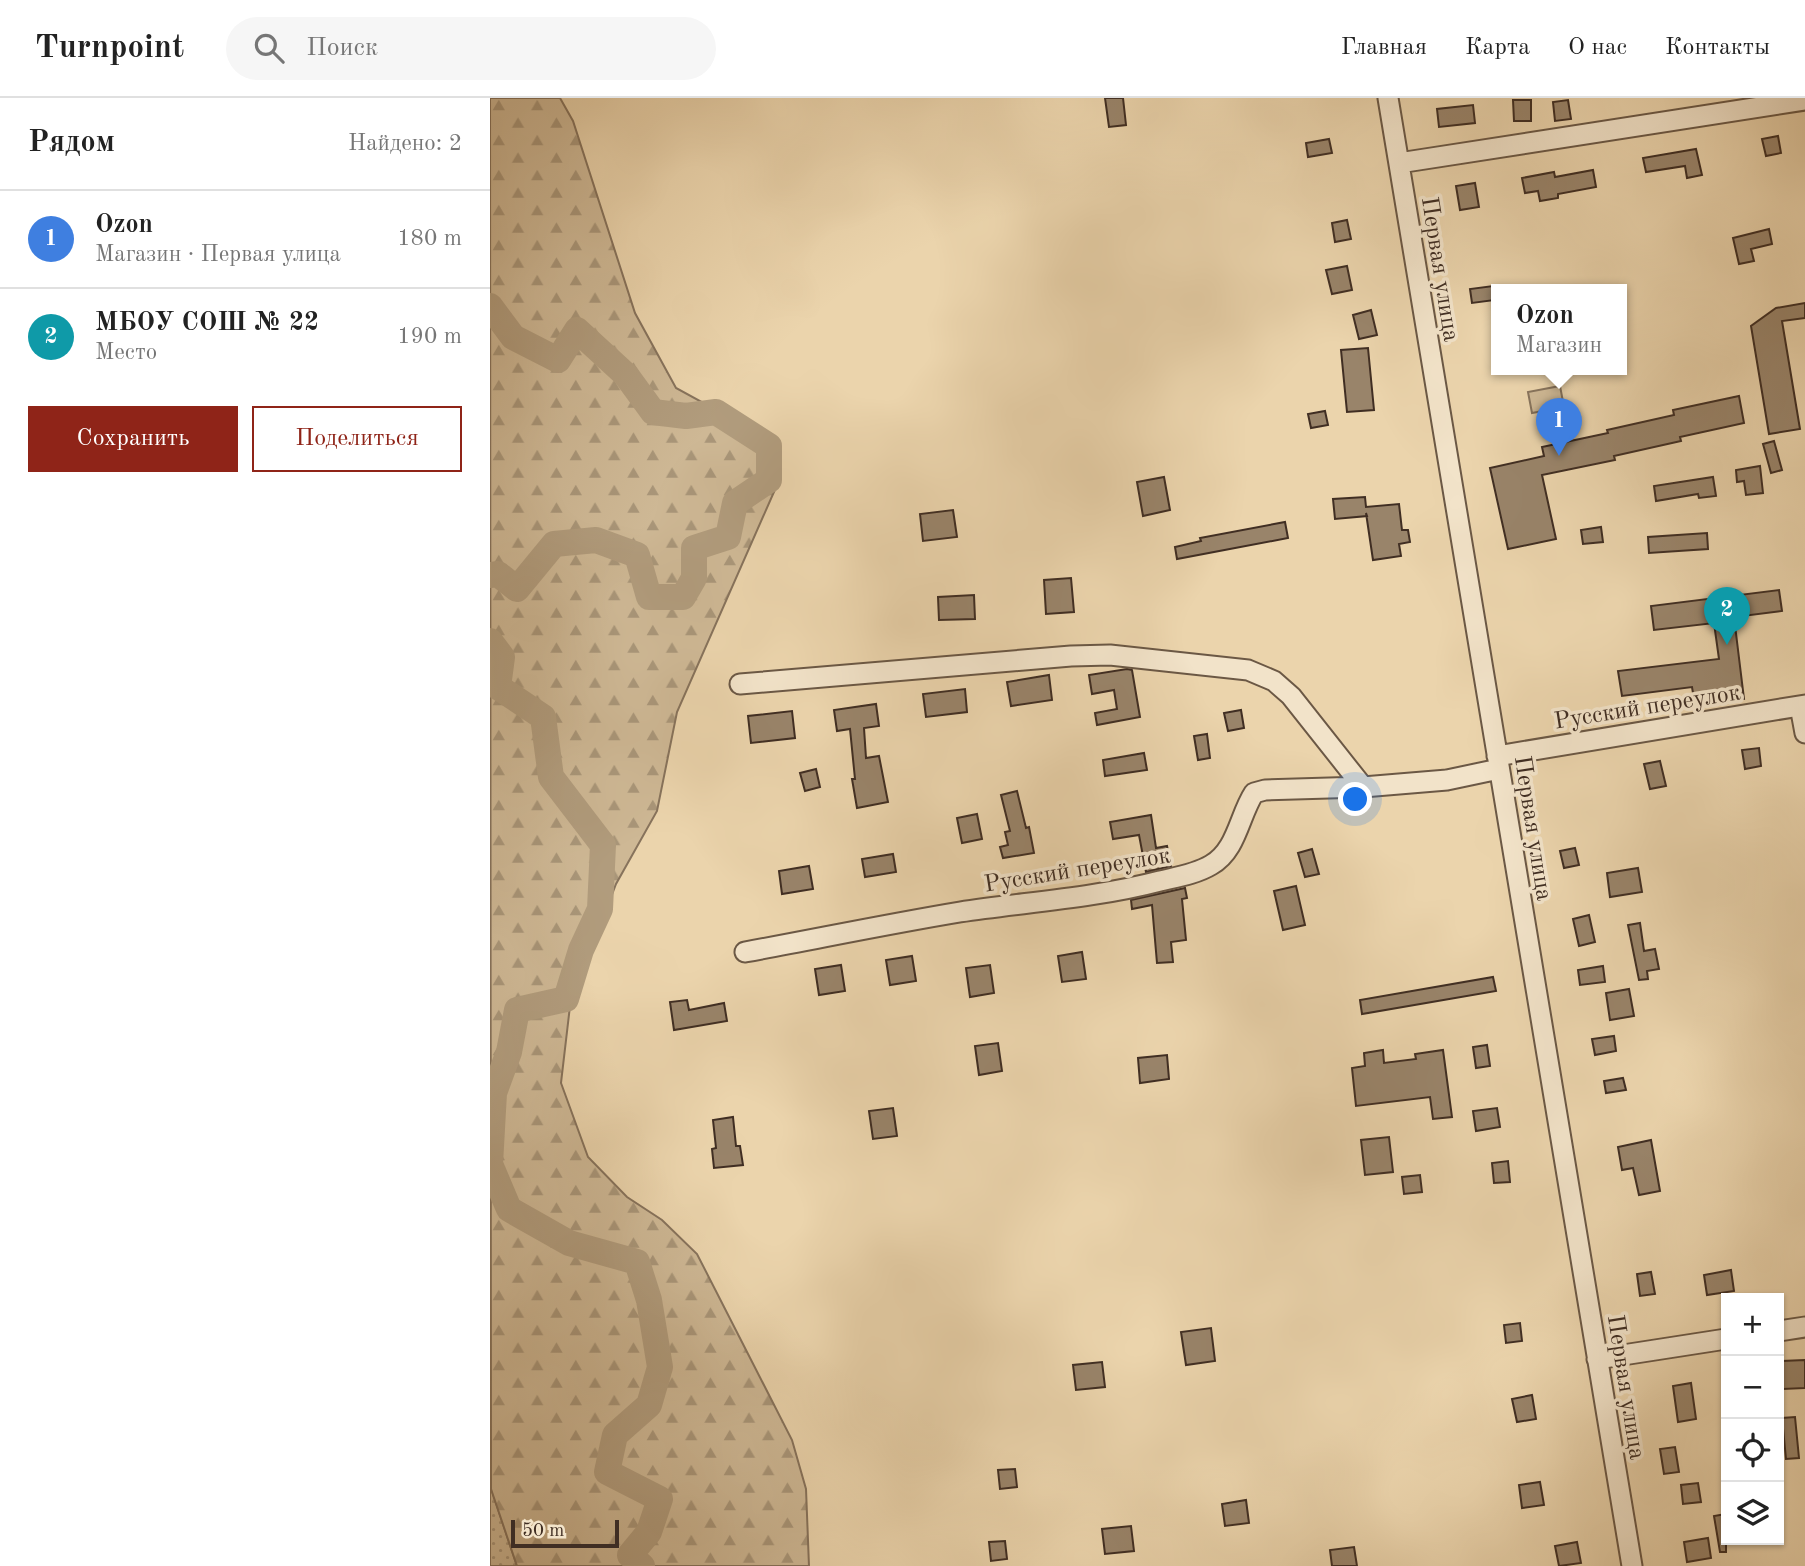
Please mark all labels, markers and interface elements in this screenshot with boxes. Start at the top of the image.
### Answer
search box [226,17,716,80]
icon: search [250,29,288,67]
text: Turnpoint [35,32,184,65]
text: Поиск [306,35,378,61]
text: Главная [1341,36,1427,60]
text: Карта [1465,36,1530,60]
text: О нас [1568,36,1627,60]
text: Контакты [1665,36,1770,60]
text: Рядом [28,128,115,158]
text: Найдено: 2 [348,132,462,155]
street label: Первая улица [1416,195,1462,344]
text: Ozon [95,212,153,238]
text: 1 [44,227,58,250]
text: 180 m [397,227,462,250]
text: Магазин · Первая улица [95,243,341,266]
popup [1491,284,1627,375]
text: Ozon [1516,303,1574,329]
text: МБОУ СОШ № 22 [95,310,319,336]
text: 2 [44,325,58,348]
text: 190 m [397,325,462,348]
text: Магазин [1516,334,1602,357]
text: Место [95,341,157,364]
pin: 1 [1536,398,1582,456]
button: Сохранить [28,406,238,472]
button: Поделиться [252,406,462,472]
pin: 2 [1704,587,1750,645]
street label: Русский переулок [1552,681,1742,735]
street label: Первая улица [1509,754,1555,903]
your location [1338,782,1372,816]
street label: Русский переулок [982,844,1172,898]
map controls [1721,1293,1784,1545]
button: + [1721,1293,1784,1356]
street label: Первая улица [1602,1313,1648,1462]
button: − [1721,1356,1784,1419]
button: locate [1721,1419,1784,1482]
button: layers [1721,1482,1784,1545]
scale bar [511,1517,620,1549]
text: 50 m [522,1522,564,1541]

